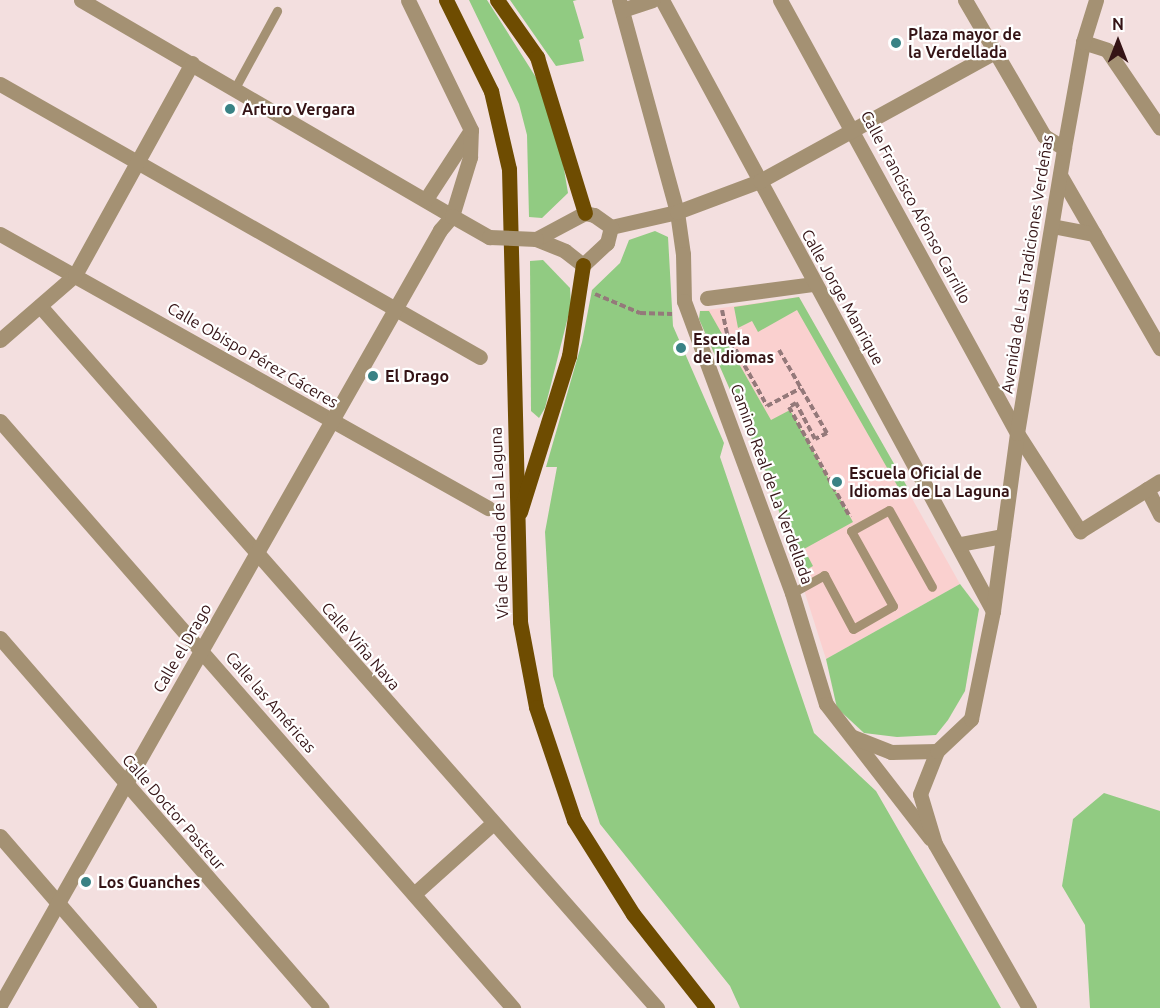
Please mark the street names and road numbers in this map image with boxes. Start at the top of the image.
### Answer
street label: Calle Francisco Afonso Carrillo [857,107,975,307]
street label: Avenida de Las Tradiciones Verdeñas [997,133,1057,395]
street label: Calle Jorge Manrique [798,226,888,368]
street label: Calle Obispo Pérez Cáceres [164,298,342,412]
street label: Camino Real de La Verdellada [727,381,817,587]
street label: Vía de Ronda de La Laguna [486,427,512,619]
street label: Calle Viña Nava [318,598,404,694]
street label: Calle el Drago [149,600,215,696]
street label: Calle las Américas [222,648,320,756]
street label: Calle Doctor Pasteur [118,750,230,874]

